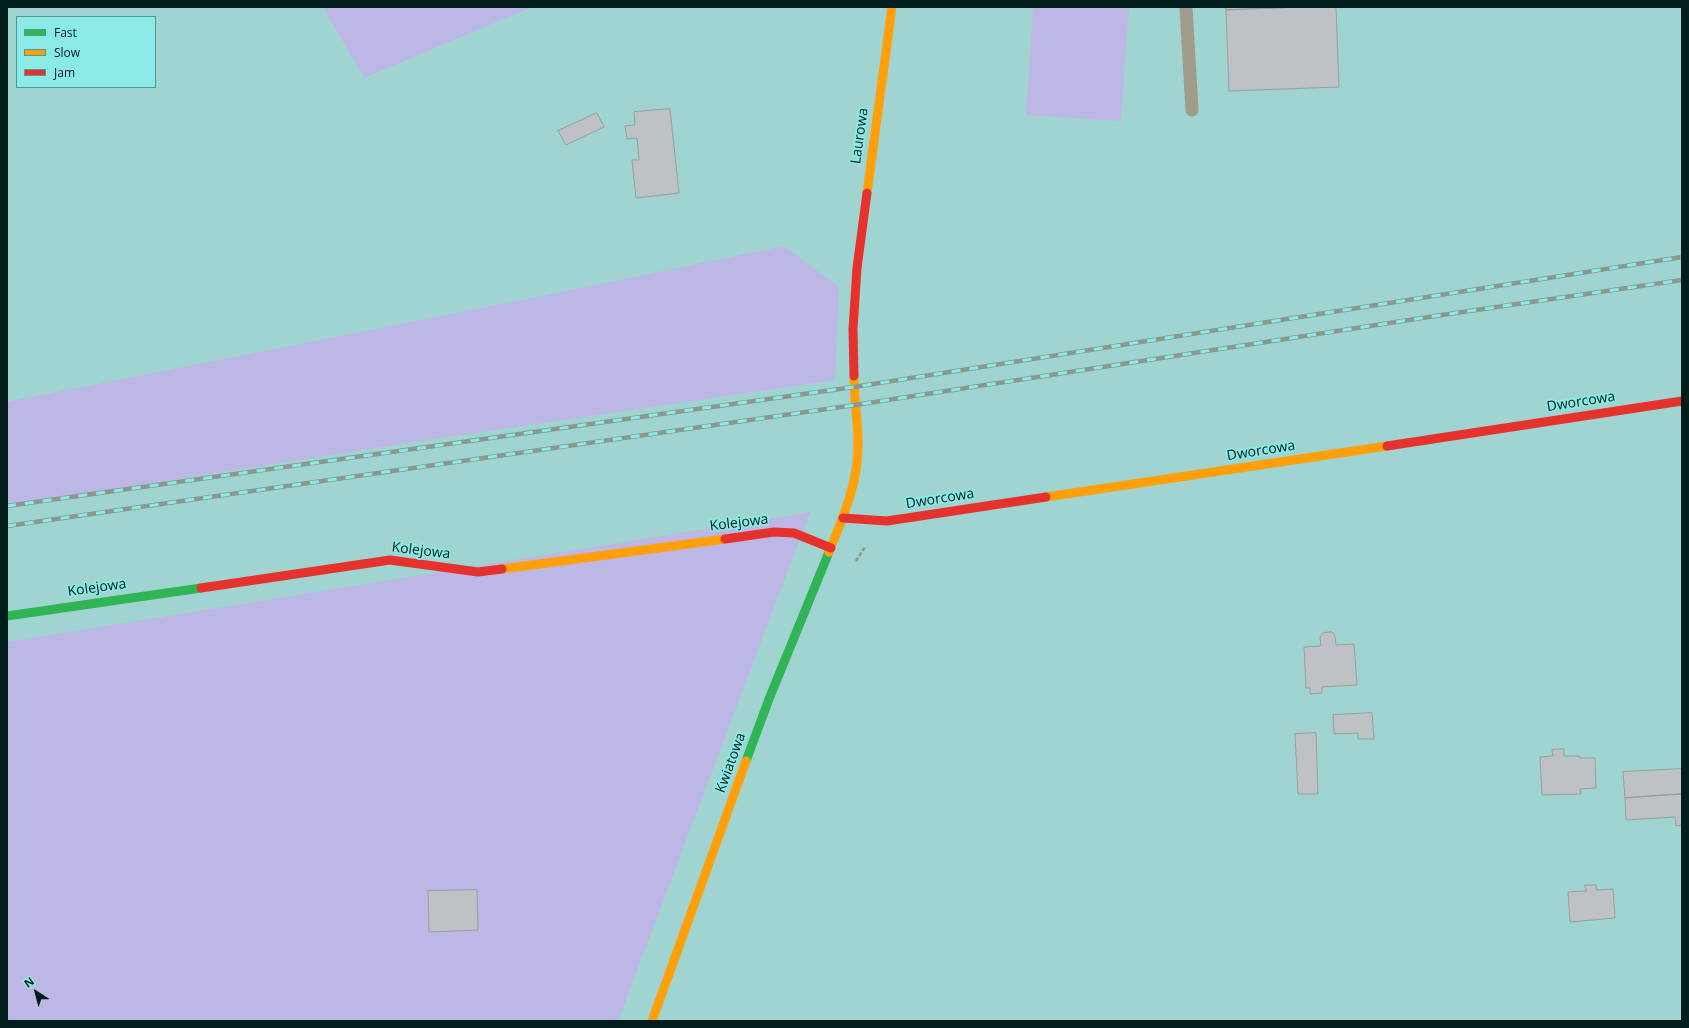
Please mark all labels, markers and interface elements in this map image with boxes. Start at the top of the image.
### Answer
legend [16,16,156,88]
text: Fast [54,24,77,41]
text: Slow [54,44,80,61]
text: Jam [54,64,75,81]
street label: Laurowa [848,107,872,165]
street label: Dworcowa [1546,388,1616,416]
street label: Dworcowa [1226,437,1296,465]
street label: Dworcowa [905,485,975,513]
street label: Kolejowa [709,511,769,535]
street label: Kolejowa [391,539,451,563]
street label: Kolejowa [67,576,127,600]
street label: Kwiatowa [712,731,750,795]
north arrow [16,972,56,1012]
text: N [21,973,37,991]

